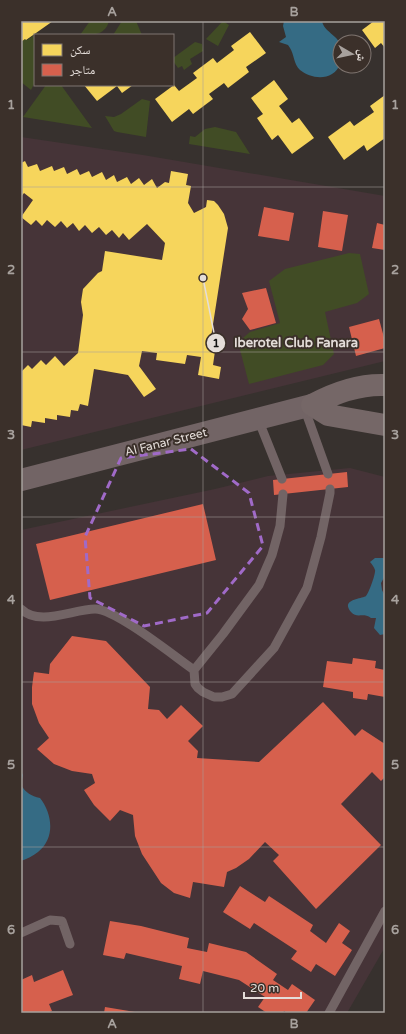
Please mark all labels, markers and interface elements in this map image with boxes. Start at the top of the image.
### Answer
text: A [107,4,117,20]
text: B [289,4,299,20]
legend [34,34,174,86]
north arrow [332,34,372,74]
text: سكن [70,43,91,57]
text: ش [353,49,369,63]
text: متاجر [69,63,95,77]
text: 1 [7,97,15,113]
text: 1 [391,97,399,113]
text: 2 [7,262,15,278]
text: 2 [391,262,399,278]
callout: Iberotel Club Fanara [206,330,366,355]
text: Iberotel Club Fanara [234,335,358,351]
text: 1 [212,336,220,350]
street label: Al Fanar Street [123,425,209,459]
text: 3 [7,427,15,443]
text: 3 [391,427,399,443]
text: 4 [7,592,16,608]
text: 4 [391,592,400,608]
text: 5 [7,757,15,773]
text: 5 [391,757,399,773]
text: 6 [7,922,15,938]
text: 6 [391,922,399,938]
scale bar [244,974,301,1000]
text: 20 m [250,981,279,995]
text: A [107,1016,117,1032]
text: B [289,1016,299,1032]

